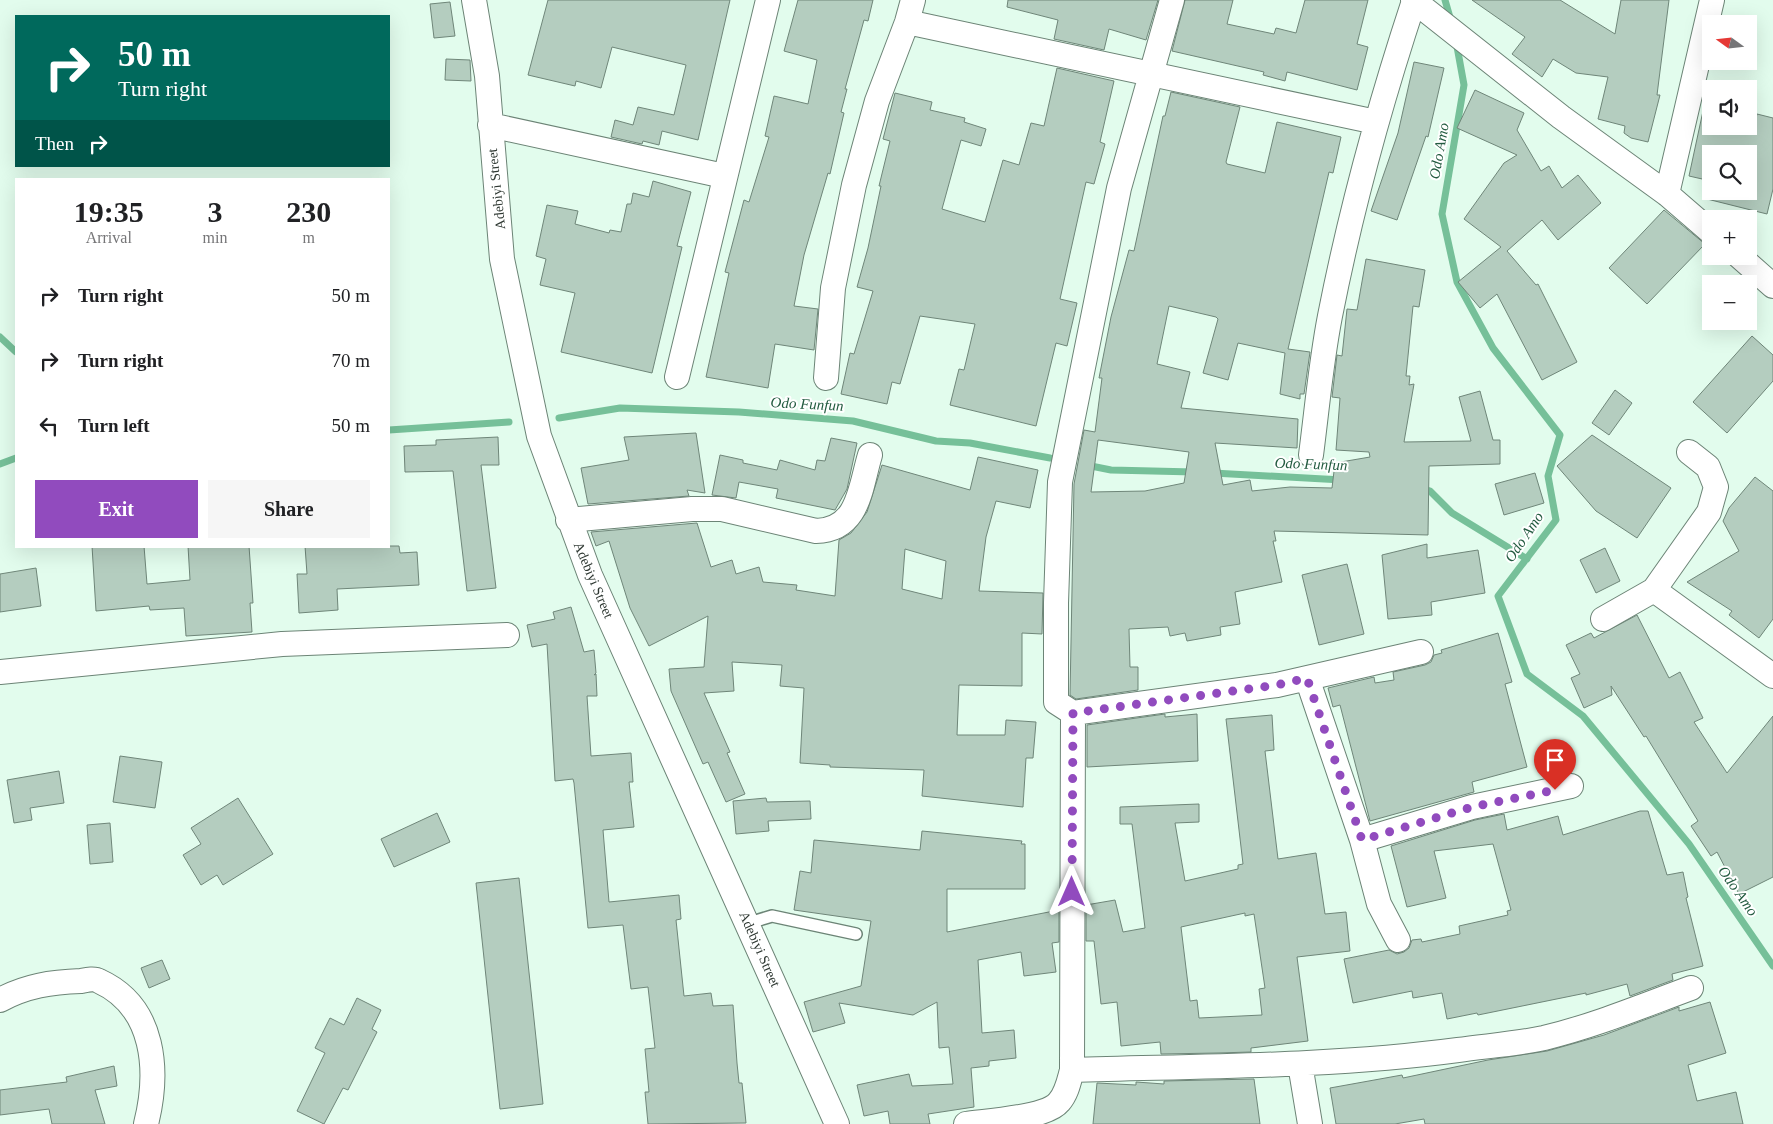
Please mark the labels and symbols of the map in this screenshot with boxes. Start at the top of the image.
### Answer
north arrow [1702,15,1758,70]
water label: Odo Amo [1426,121,1452,180]
street label: Adebiyi Street [485,148,508,230]
water label: Odo Funfun [770,394,844,414]
water label: Odo Funfun [1274,455,1348,473]
water label: Odo Amo [1501,509,1547,565]
street label: Adebiyi Street [571,540,616,621]
pin [1534,739,1576,790]
water label: Odo Amo [1715,863,1761,919]
position arrow [1045,865,1097,917]
street label: Adebiyi Street [736,909,783,989]

